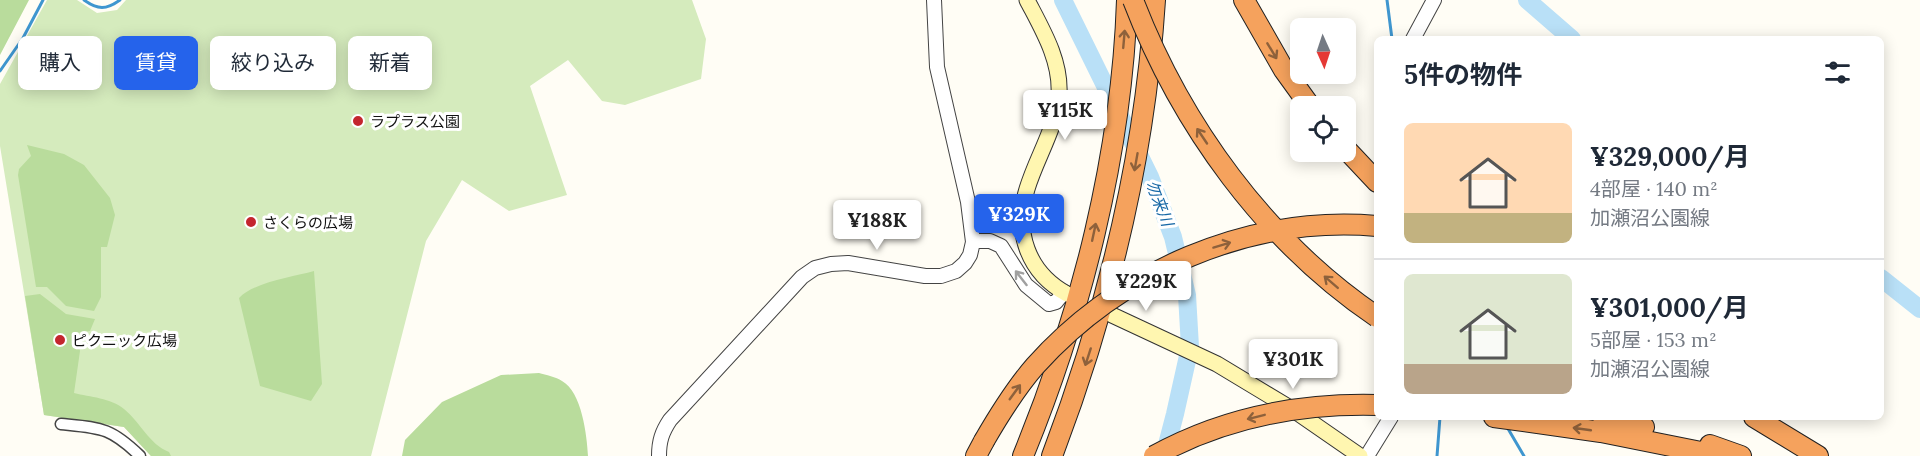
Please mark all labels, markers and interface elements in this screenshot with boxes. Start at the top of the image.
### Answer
north arrow [1290,18,1356,84]
map controls [1290,18,1356,162]
one-way arrow [1119,30,1130,50]
chip: 購入 [18,36,102,90]
chip: 賃貸 [114,36,198,90]
chip: 絞り込み [210,36,336,90]
chip: 新着 [348,36,432,90]
one-way arrow [1267,42,1279,59]
icon: filters [1821,56,1854,89]
text: 5件の物件 [1404,58,1522,91]
pin: ¥115K [1023,90,1107,141]
button: locate [1290,96,1356,162]
text: ¥115K [1037,97,1093,122]
place label: ラプラス公園 [370,112,460,131]
marker: ラプラス公園 [351,114,365,128]
one-way arrow [1196,129,1208,145]
text: ¥329,000/月 [1590,140,1750,173]
icon: home [1452,147,1524,219]
one-way arrow [1130,152,1141,172]
text: 4部屋 · 140 m² [1590,176,1718,201]
water label: 勿来川 [1142,177,1179,231]
pin: ¥329K [977,194,1061,245]
pin: ¥188K [835,200,919,251]
text: ¥329K [988,201,1050,226]
text: 加瀬沼公園線 [1590,205,1710,230]
text: ¥188K [847,207,907,232]
place label: さくらの広場 [263,213,353,232]
marker: さくらの広場 [244,215,258,229]
one-way arrow [1089,223,1100,242]
one-way arrow [1212,239,1231,250]
pin: ¥229K [1104,261,1188,312]
text: ¥229K [1115,268,1177,293]
one-way arrow [1015,270,1028,286]
one-way arrow [1324,275,1339,289]
text: ¥301,000/月 [1590,291,1749,324]
icon: home [1452,298,1524,370]
text: 5部屋 · 153 m² [1590,327,1717,352]
place label: ピクニック広場 [72,331,177,350]
marker: ピクニック広場 [53,333,67,347]
pin: ¥301K [1251,339,1335,390]
text: ¥301K [1263,346,1323,371]
one-way arrow [1082,347,1093,366]
text: 加瀬沼公園線 [1590,356,1710,381]
one-way arrow [1009,384,1021,400]
one-way arrow [1247,411,1266,423]
one-way arrow [1572,423,1592,434]

